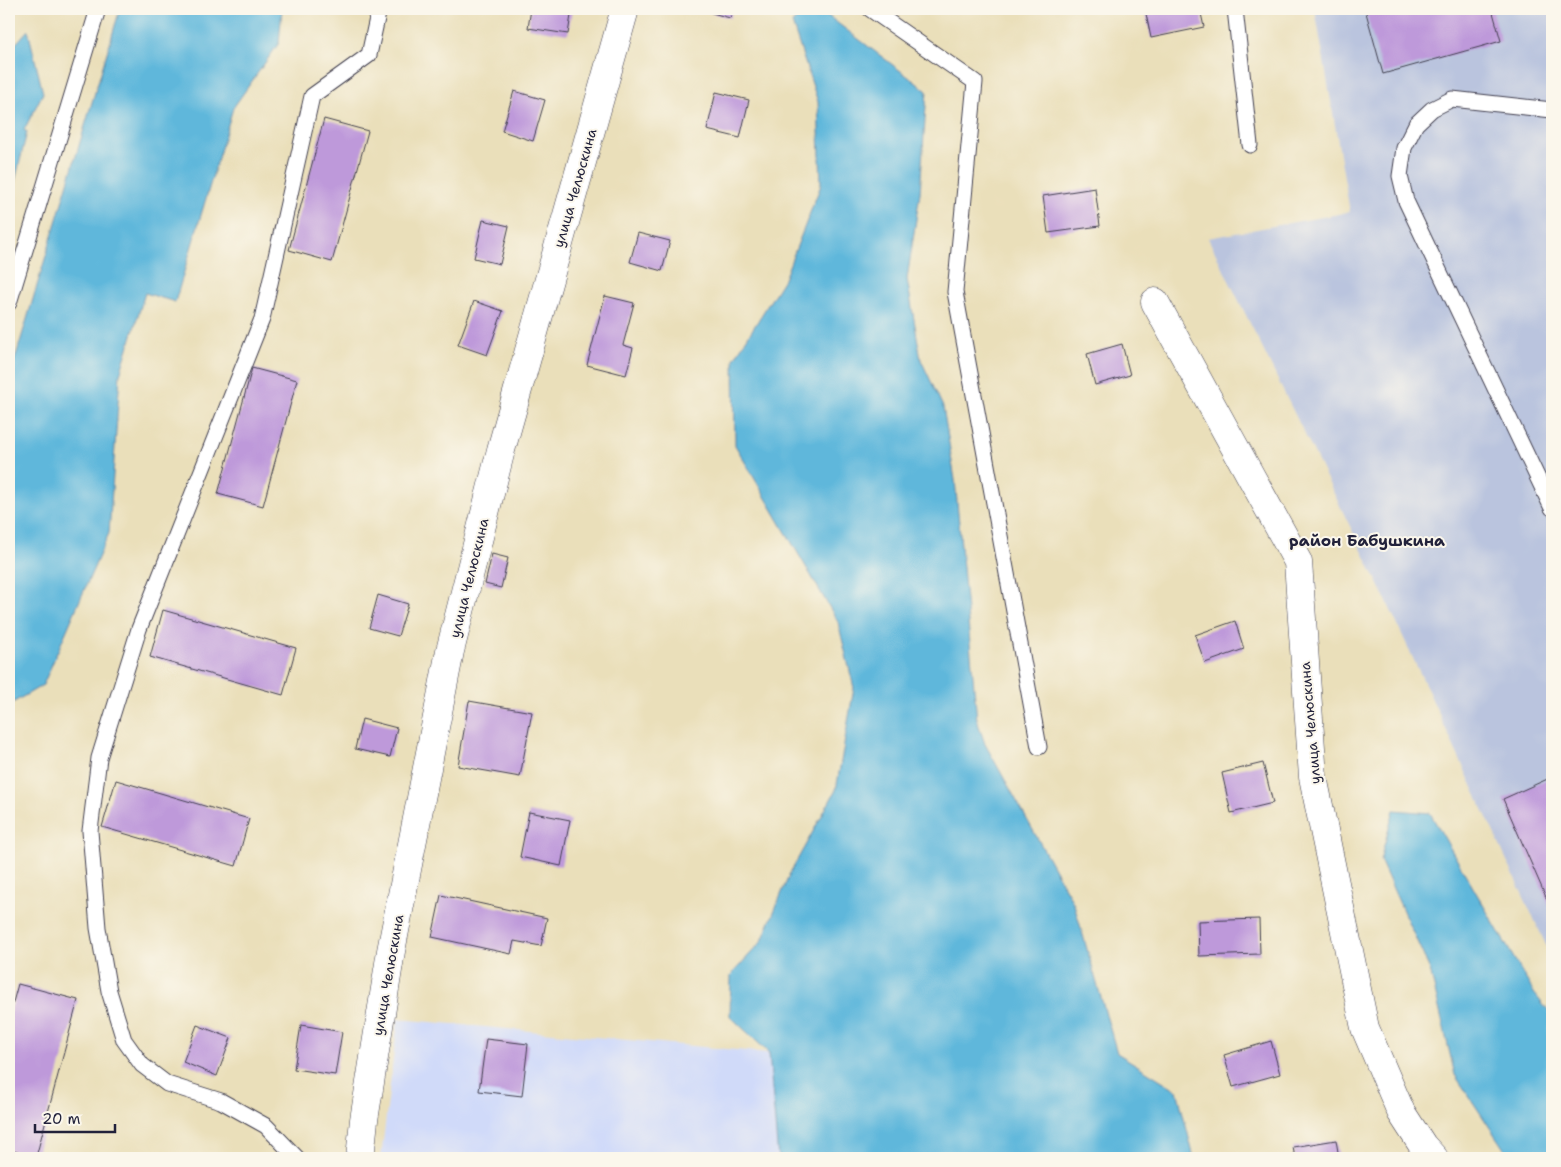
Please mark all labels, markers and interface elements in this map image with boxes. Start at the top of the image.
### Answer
street label: улица Челюскина [549,126,601,250]
street label: улица Челюскина [445,516,493,640]
district label: район Бабушкина [1289,530,1445,551]
street label: улица Челюскина [1296,661,1324,785]
street label: улица Челюскина [368,913,408,1037]
scale bar [35,1102,115,1134]
text: 20 m [42,1109,81,1129]

